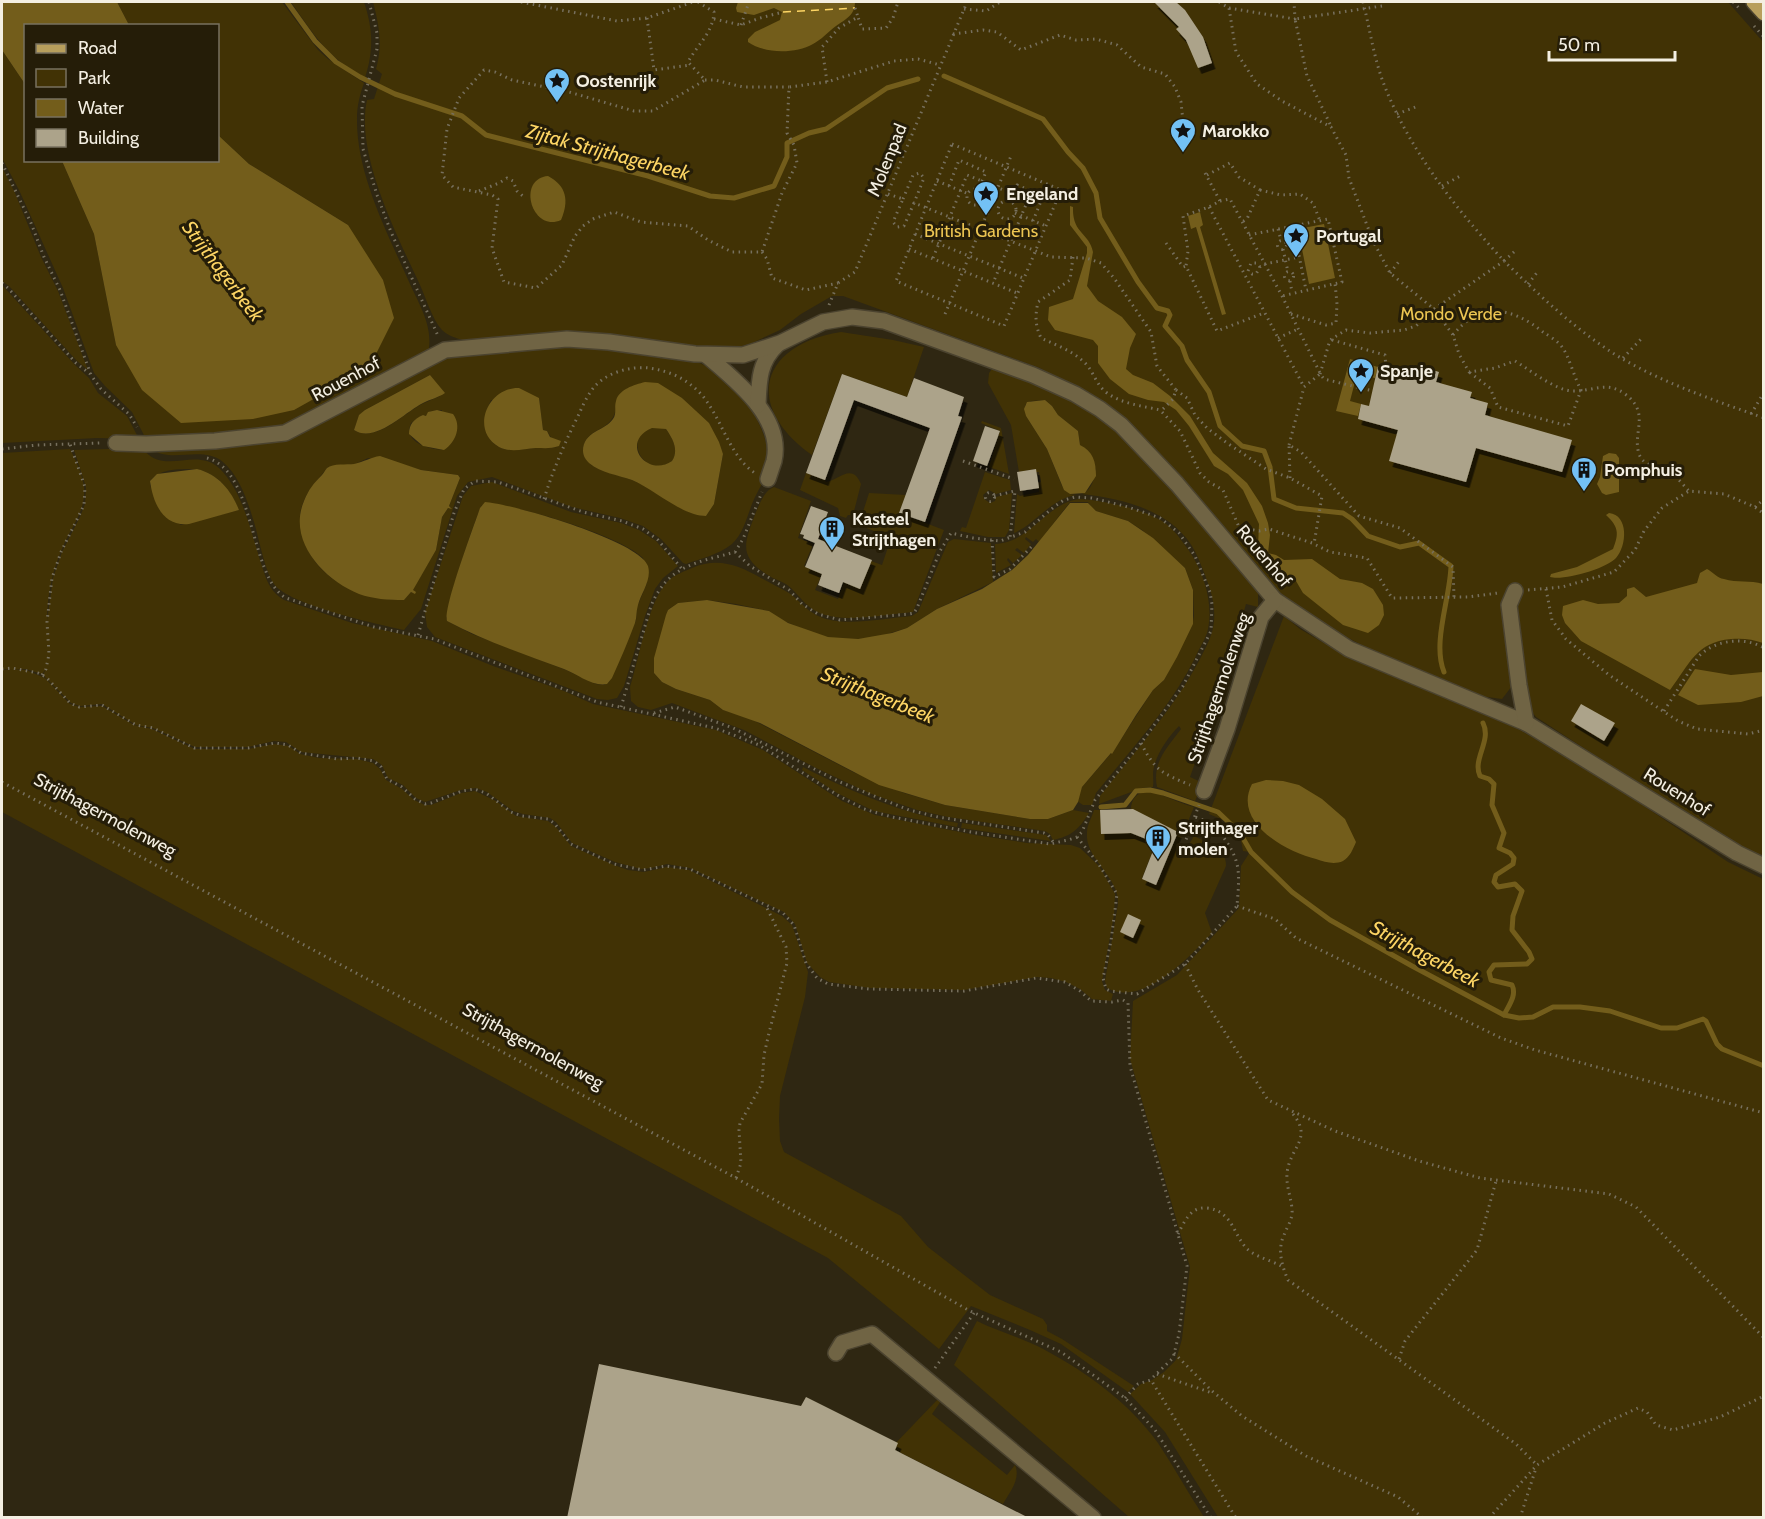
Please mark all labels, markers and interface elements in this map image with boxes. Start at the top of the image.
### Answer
legend [24,24,219,162]
scale bar [1549,24,1675,62]
text: 50 m [1558,34,1600,56]
text: Road [78,37,117,59]
place icon: Oostenrijk [542,66,572,104]
text: Park [78,67,111,89]
place label: Oostenrijk [576,70,656,92]
text: Water [78,97,124,119]
place icon: Marokko [1168,116,1198,154]
water label: Zijtak Strijthagerbeek [523,118,694,186]
street label: Molenpad [862,120,912,200]
place label: Marokko [1202,120,1269,142]
text: Building [78,127,140,149]
place icon: Engeland [971,179,1001,217]
place label: Engeland [1006,183,1078,205]
water label: Strijthagerbeek [177,216,270,327]
park label: British Gardens [924,220,1038,242]
place icon: Portugal [1281,221,1311,259]
place label: Portugal [1316,225,1382,247]
park label: Mondo Verde [1400,303,1502,325]
street label: Rouenhof [308,352,384,406]
place icon: Spanje [1346,356,1376,394]
place label: Spanje [1380,360,1433,382]
building icon: Pomphuis [1569,455,1599,493]
place label: Pomphuis [1604,459,1683,481]
place label: Kasteel Strijthagen [852,508,936,551]
building icon: Kasteel Strijthagen [817,514,847,552]
street label: Rouenhof [1232,520,1296,592]
street label: Strijthagermolenweg [1183,609,1255,766]
water label: Strijthagerbeek [818,661,940,729]
street label: Rouenhof [1640,763,1715,821]
street label: Strijthagermolenweg [30,768,181,862]
place label: Strijthager molen [1178,817,1258,860]
building icon: Strijthager molen [1143,823,1173,861]
water label: Strijthagerbeek [1366,915,1485,993]
street label: Strijthagermolenweg [459,998,608,1094]

